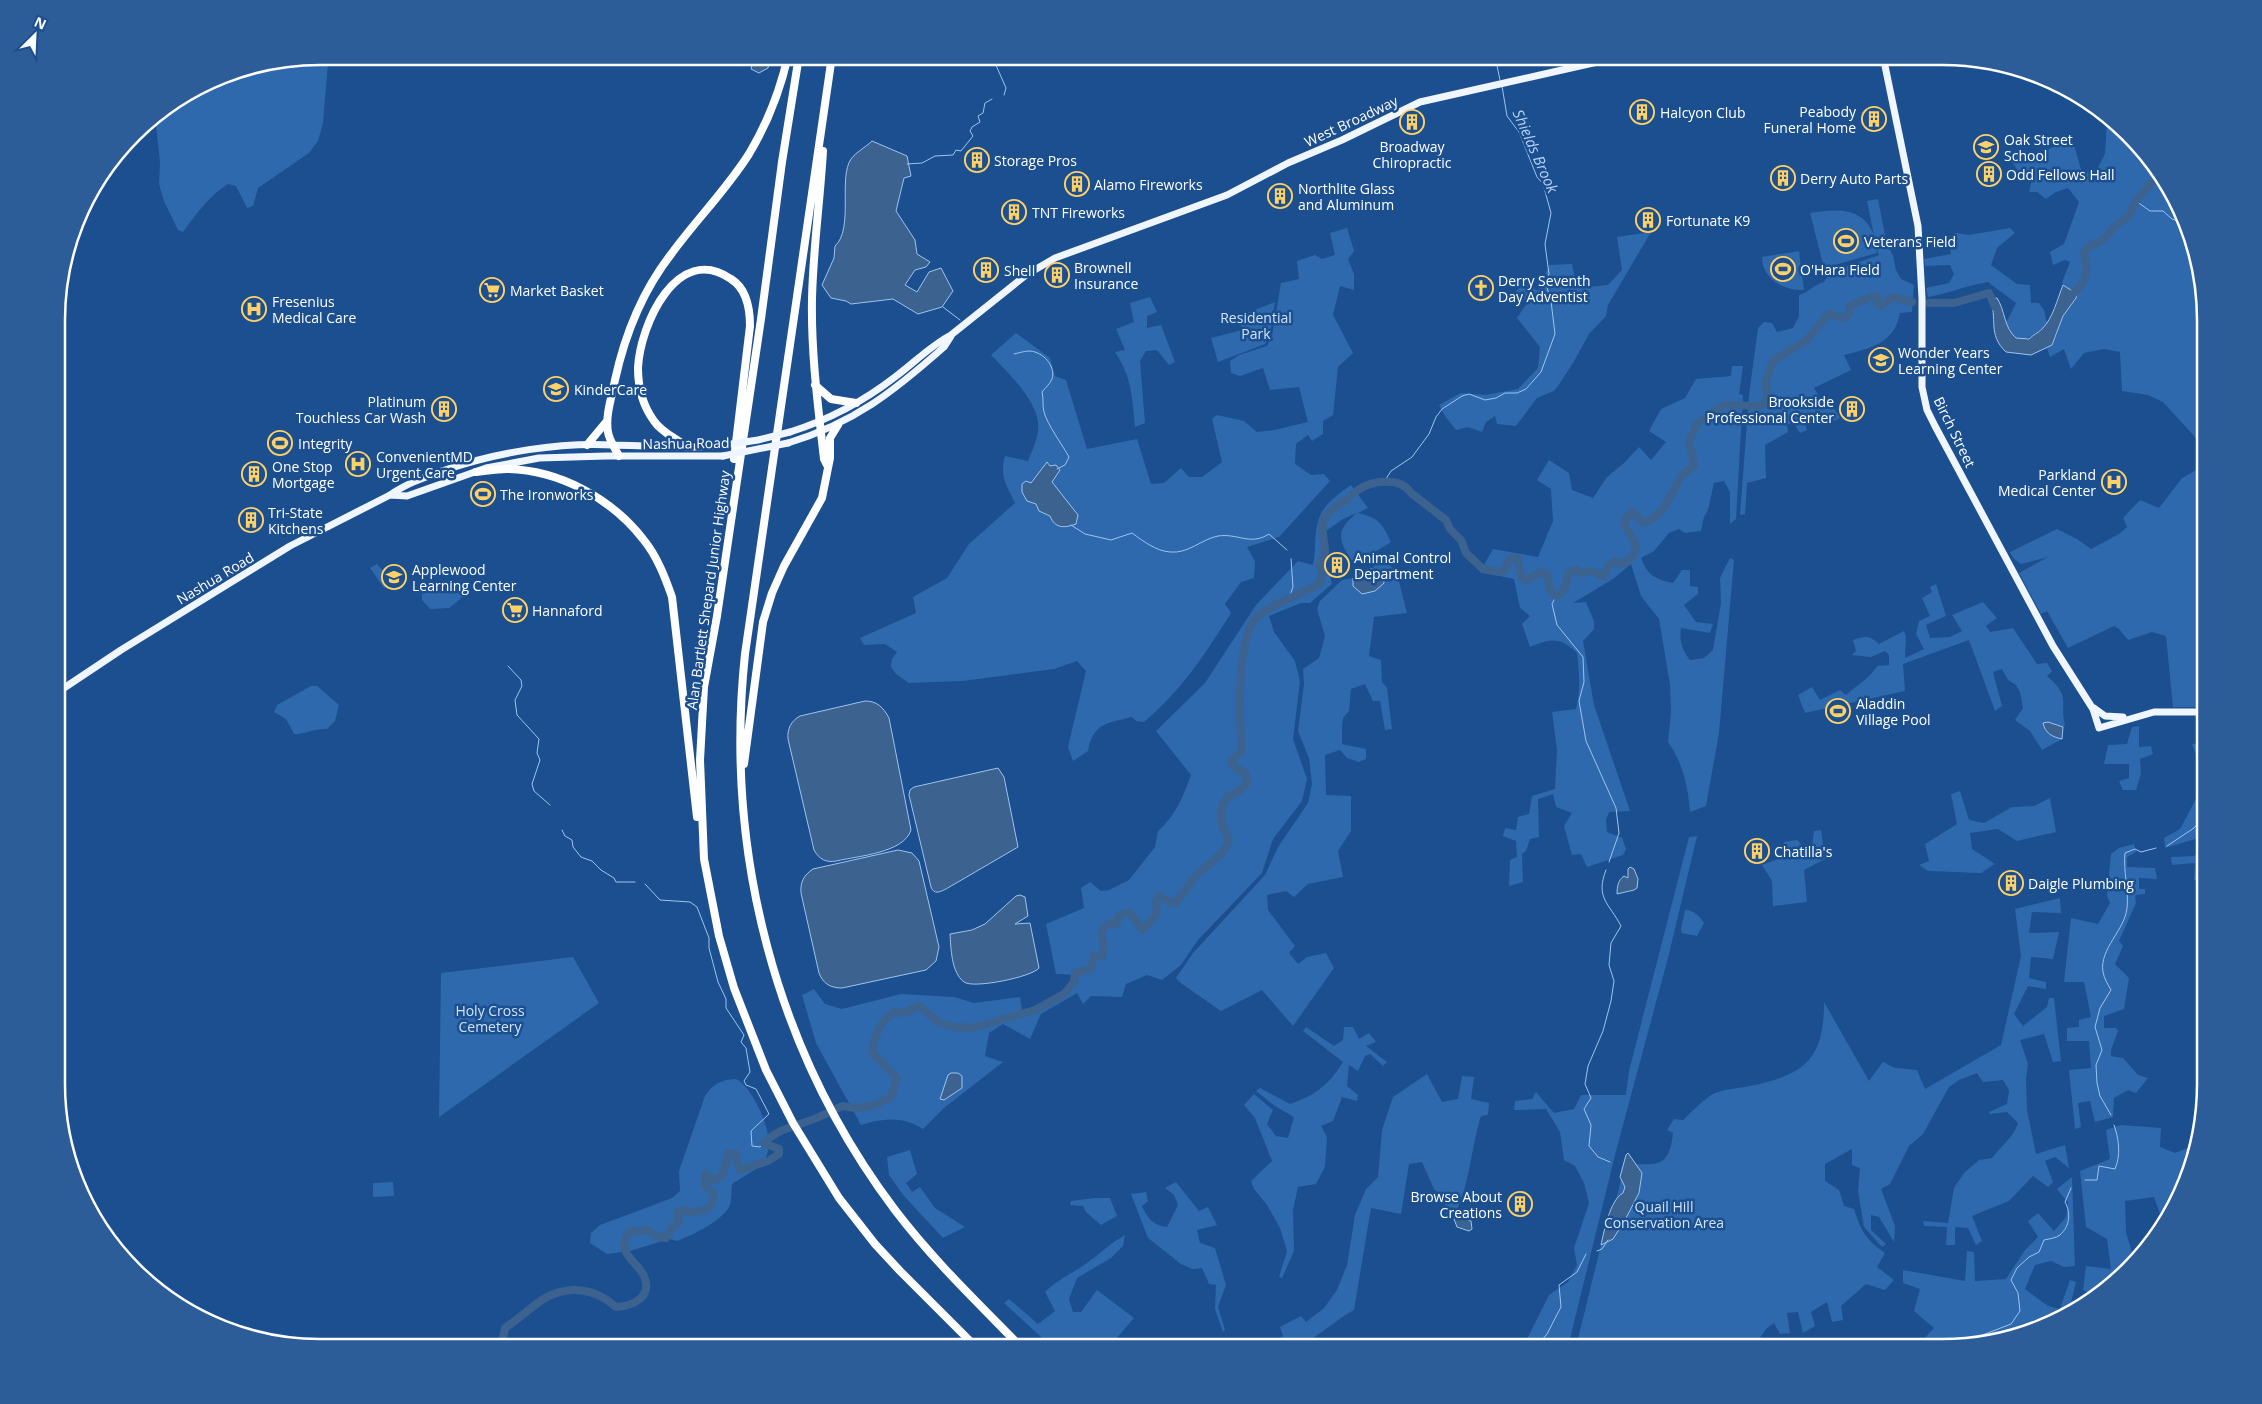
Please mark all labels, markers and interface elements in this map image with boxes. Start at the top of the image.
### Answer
north arrow [10,10,60,60]
text: N [31,12,50,34]
street label: West Broadway [1301,91,1402,151]
building icon: Halcyon Club [1629,99,1655,125]
place label: Peabody Funeral Home [1764,102,1857,137]
place label: Halcyon Club [1660,103,1746,122]
water label: Shields Brook [1509,106,1564,197]
building icon: Peabody Funeral Home [1861,106,1887,132]
building icon: Broadway Chiropractic [1399,109,1425,135]
place label: Oak Street School [2004,130,2073,165]
school or university icon: Oak Street School [1973,134,1999,160]
place label: Broadway Chiropractic [1372,137,1452,172]
building icon: Storage Pros [964,147,990,173]
place label: Storage Pros [994,151,1077,170]
building icon: Odd Fellows Hall [1976,161,2002,187]
building icon: Derry Auto Parts [1770,165,1796,191]
place label: Odd Fellows Hall [2006,165,2115,184]
place label: Derry Auto Parts [1800,169,1909,188]
building icon: Alamo Fireworks [1064,171,1090,197]
place label: Alamo Fireworks [1094,175,1203,194]
place label: Northlite Glass and Aluminum [1298,179,1395,214]
building icon: Northlite Glass and Aluminum [1267,183,1293,209]
building icon: TNT Fireworks [1001,199,1027,225]
place label: TNT Fireworks [1032,203,1125,222]
building icon: Fortunate K9 [1635,207,1661,233]
place label: Fortunate K9 [1666,211,1750,230]
sports icon: Veterans Field [1833,228,1859,254]
place label: Veterans Field [1864,232,1956,251]
sports icon: O'Hara Field [1770,256,1796,282]
building icon: Shell [973,257,999,283]
place label: Brownell Insurance [1074,258,1139,293]
place label: O'Hara Field [1800,260,1880,279]
place label: Shell [1004,261,1035,280]
building icon: Brownell Insurance [1044,262,1070,288]
place label: Derry Seventh Day Adventist [1498,271,1591,306]
church icon: Derry Seventh Day Adventist [1468,275,1494,301]
supermarket icon: Market Basket [479,277,505,303]
place label: Market Basket [510,281,604,300]
place label: Fresenius Medical Care [272,292,357,327]
hospital icon: Fresenius Medical Care [241,296,267,322]
park label: Residential Park [1220,308,1292,343]
place label: Wonder Years Learning Center [1898,343,2003,378]
school or university icon: Wonder Years Learning Center [1868,347,1894,373]
school or university icon: KinderCare [543,376,569,402]
place label: KinderCare [574,380,647,399]
place label: Platinum Touchless Car Wash [296,392,426,427]
place label: Brookside Professional Center [1706,392,1834,427]
street label: Birch Street [1930,394,1980,470]
building icon: Platinum Touchless Car Wash [431,396,457,422]
building icon: Brookside Professional Center [1839,396,1865,422]
sports icon: Integrity [267,430,293,456]
street label: Nashua Road [642,433,730,453]
place label: Integrity [298,434,353,453]
place label: ConvenientMD Urgent Care [376,447,473,482]
hospital icon: ConvenientMD Urgent Care [345,451,371,477]
place label: One Stop Mortgage [272,457,335,492]
building icon: One Stop Mortgage [241,461,267,487]
place label: Parkland Medical Center [1998,465,2096,500]
street label: Alan Bartlett Shepard Junior Highway [682,468,734,711]
hospital icon: Parkland Medical Center [2101,469,2127,495]
sports icon: The Ironworks [470,481,496,507]
place label: The Ironworks [500,485,594,504]
place label: Tri-State Kitchens [268,503,324,538]
building icon: Tri-State Kitchens [238,507,264,533]
street label: Nashua Road [173,547,257,609]
place label: Animal Control Department [1354,548,1451,583]
building icon: Animal Control Department [1324,552,1350,578]
place label: Applewood Learning Center [412,560,517,595]
school or university icon: Applewood Learning Center [381,564,407,590]
supermarket icon: Hannaford [502,597,528,623]
place label: Hannaford [532,601,602,620]
place label: Aladdin Village Pool [1856,694,1931,729]
sports icon: Aladdin Village Pool [1825,698,1851,724]
building icon: Chatilla's [1744,838,1770,864]
place label: Chatilla's [1774,842,1833,861]
building icon: Daigle Plumbing [1998,870,2024,896]
place label: Daigle Plumbing [2028,874,2134,893]
park label: Holy Cross Cemetery [455,1001,525,1036]
place label: Browse About Creations [1410,1187,1502,1222]
building icon: Browse About Creations [1507,1191,1533,1217]
park label: Quail Hill Conservation Area [1604,1197,1724,1232]

